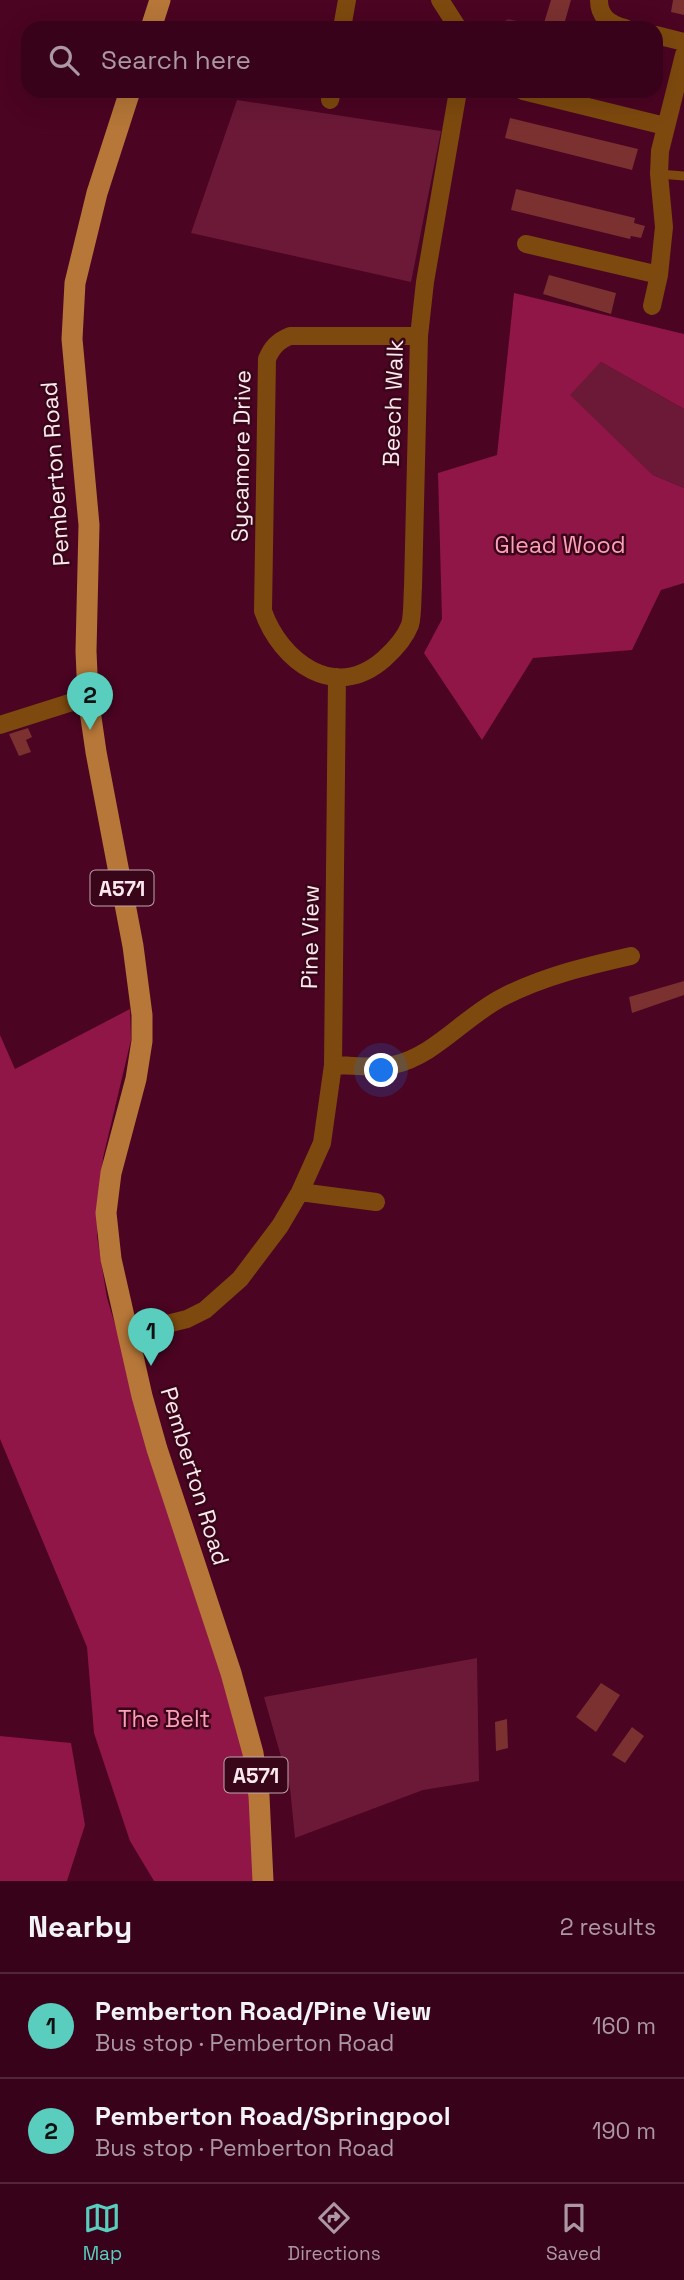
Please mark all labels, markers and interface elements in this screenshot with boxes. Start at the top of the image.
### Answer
search box [21,21,663,98]
icon: search [45,41,83,79]
text: Search here [101,43,251,77]
street label: Beech Walk [376,339,410,467]
street label: Sycamore Drive [225,370,257,542]
street label: Pemberton Road [34,381,76,567]
park label: Glead Wood [495,530,625,560]
pin: 2 [67,672,113,730]
road number: A571 [90,870,154,906]
street label: Pine View [294,885,326,989]
your location [364,1053,398,1087]
pin: 1 [128,1308,174,1366]
street label: Pemberton Road [154,1383,236,1569]
park label: The Belt [118,1704,210,1734]
road number: A571 [224,1758,288,1792]
text: Nearby [28,1907,132,1946]
text: 2 results [560,1912,656,1942]
text: Pemberton Road/Pine View [95,1994,431,2028]
text: 1 [46,2011,56,2041]
text: 160 m [592,2011,656,2041]
text: Bus stop · Pemberton Road [95,2028,394,2058]
text: Pemberton Road/Springpool [95,2099,451,2133]
text: 2 [44,2116,58,2146]
text: 190 m [592,2116,656,2146]
text: Bus stop · Pemberton Road [95,2133,394,2163]
tab: Map [83,2199,122,2266]
tab: Directions [288,2199,381,2266]
tab: Saved [546,2199,601,2266]

